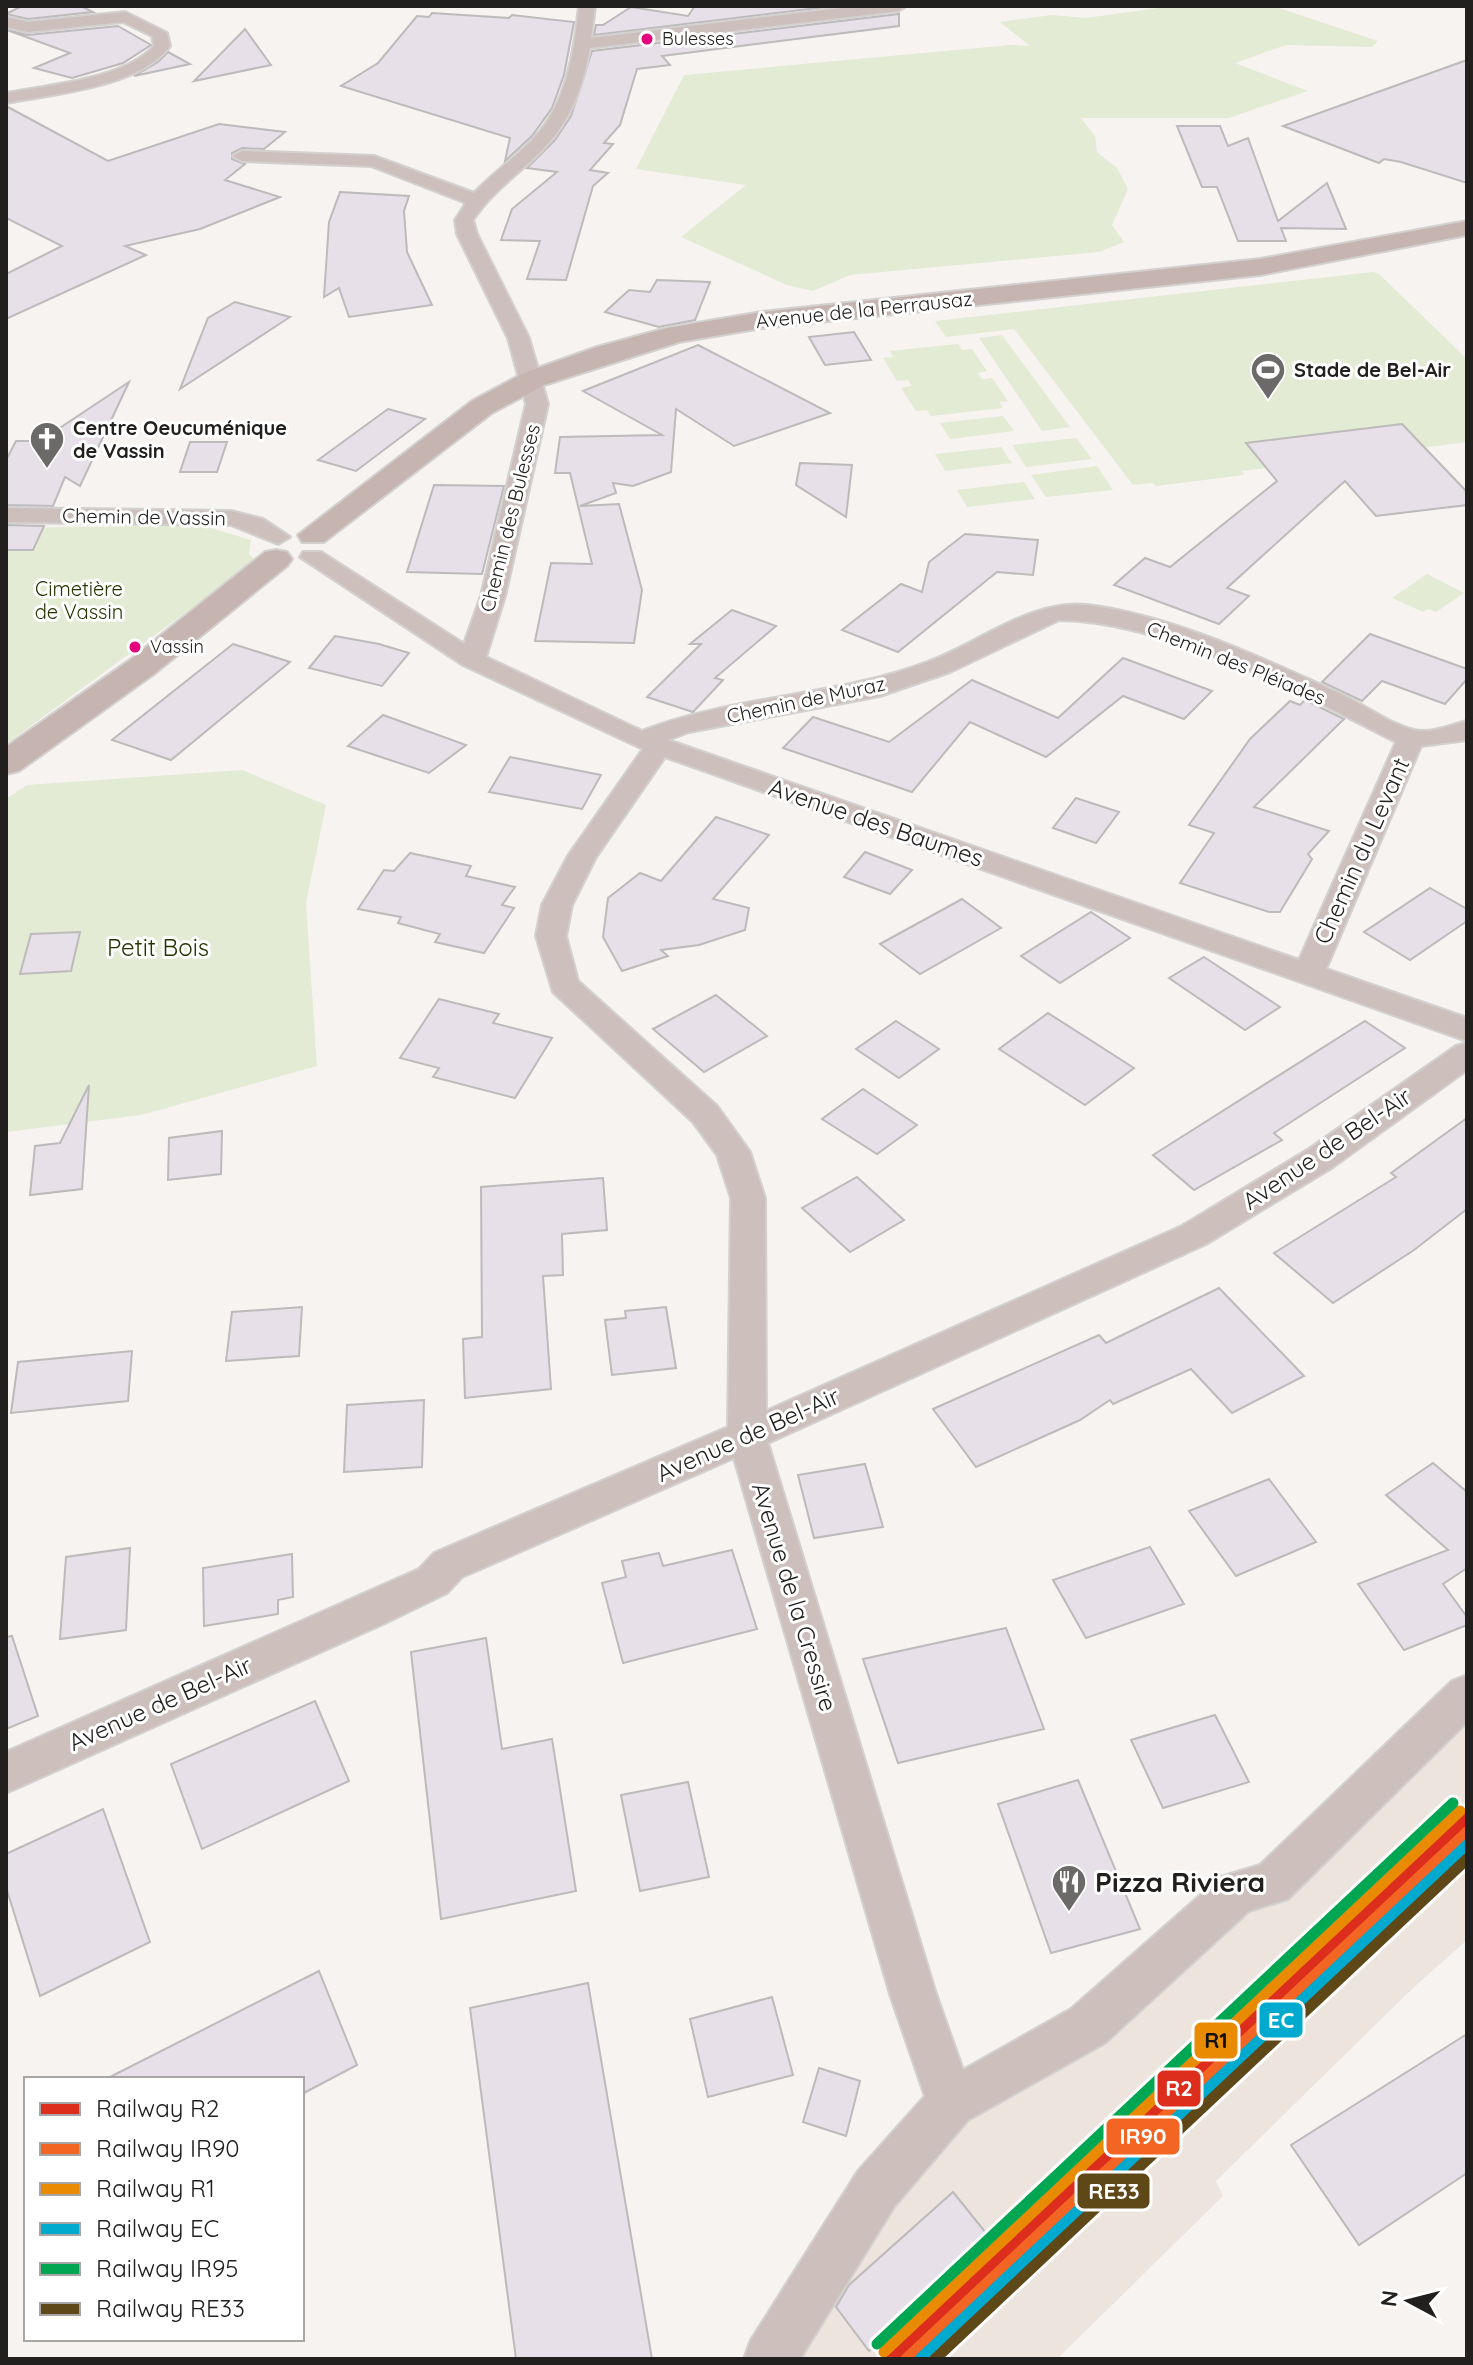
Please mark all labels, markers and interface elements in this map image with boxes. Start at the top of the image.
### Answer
place label: Bulesses [662,27,734,50]
marker: Bulesses [639,31,655,47]
street label: Avenue de la Perrausaz [754,286,973,333]
sports icon: Stade de Bel-Air [1249,351,1287,401]
place label: Stade de Bel-Air [1294,357,1451,382]
place label: Centre Oeucuménique de Vassin [73,415,287,463]
church icon: Centre Oeucuménique de Vassin [28,420,66,470]
street label: Chemin des Bulesses [474,421,545,615]
street label: Chemin de Vassin [62,503,226,530]
park label: Cimetière de Vassin [35,576,123,624]
street label: Chemin des Pléiades [1143,615,1329,710]
place label: Vassin [150,635,204,658]
marker: Vassin [127,639,143,655]
street label: Chemin de Muraz [724,671,887,728]
street label: Chemin du Levant [1307,753,1416,948]
street label: Avenue des Baumes [765,771,988,873]
park label: Petit Bois [107,932,209,962]
street label: Avenue de Bel-Air [1236,1081,1417,1216]
street label: Avenue de Bel-Air [651,1380,844,1488]
street label: Avenue de la Cressire [746,1479,844,1715]
street label: Avenue de Bel-Air [63,1649,256,1757]
restaurant icon: Pizza Riviera [1050,1863,1088,1913]
place label: Pizza Riviera [1095,1864,1265,1899]
line badge: EC [1258,2001,1304,2039]
text: EC [1268,2006,1294,2034]
line badge: R1 [1193,2021,1239,2060]
text: R1 [1204,2026,1228,2054]
line badge: R2 [1156,2069,1202,2108]
text: R2 [1165,2074,1193,2102]
legend [24,2077,304,2341]
text: Railway R2 [96,2093,219,2123]
line badge: IR90 [1105,2117,1181,2156]
text: IR90 [1119,2122,1167,2150]
text: Railway IR90 [96,2133,240,2163]
line badge: RE33 [1076,2172,1151,2210]
text: Railway R1 [96,2173,215,2203]
text: RE33 [1088,2177,1140,2205]
text: Railway EC [96,2213,219,2243]
text: Railway IR95 [96,2253,238,2283]
north arrow [1369,2261,1449,2341]
text: N [1374,2289,1404,2308]
text: Railway RE33 [96,2293,245,2323]

